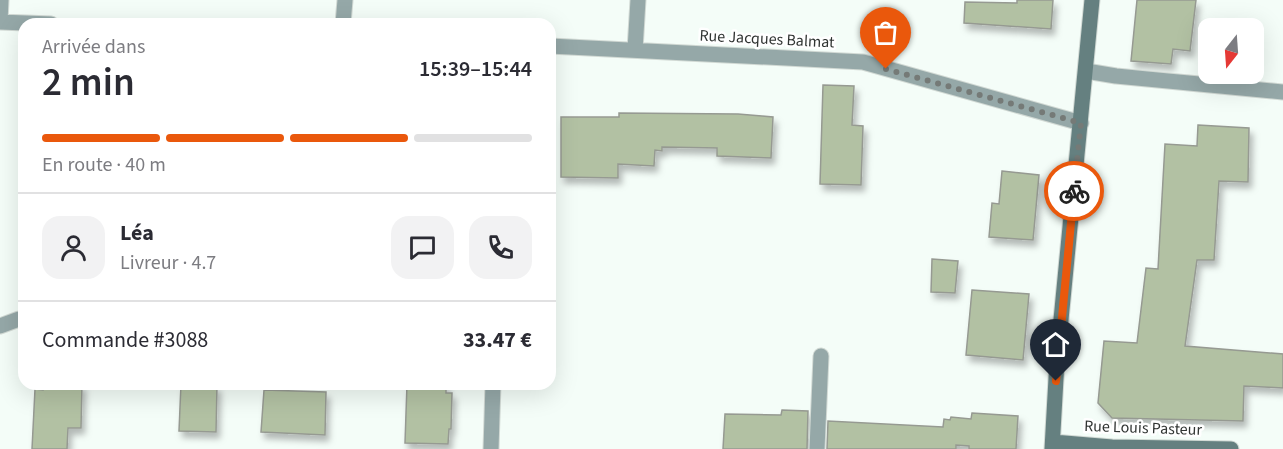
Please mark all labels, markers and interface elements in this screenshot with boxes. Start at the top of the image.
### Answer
pin [860,7,911,69]
icon: bag [869,16,902,49]
north arrow [1198,18,1264,84]
map controls [1198,18,1264,84]
street label: Rue Jacques Balmat [699,24,836,54]
text: Arrivée dans [42,33,145,61]
text: 15:39–15:44 [419,53,532,85]
text: 2 min [42,55,135,111]
text: En route · 40 m [42,151,166,179]
courier [1044,161,1104,221]
icon: bike [1058,175,1091,208]
button: person [42,216,105,279]
button: chat [391,216,454,279]
button: phone [469,216,532,279]
text: Léa [120,217,154,249]
text: Livreur · 4.7 [120,249,216,277]
pin [1030,319,1081,381]
text: Commande #3088 [42,324,208,356]
text: 33.47 € [463,324,532,356]
icon: home [1039,328,1072,361]
street label: Rue Louis Pasteur [1084,415,1203,441]

